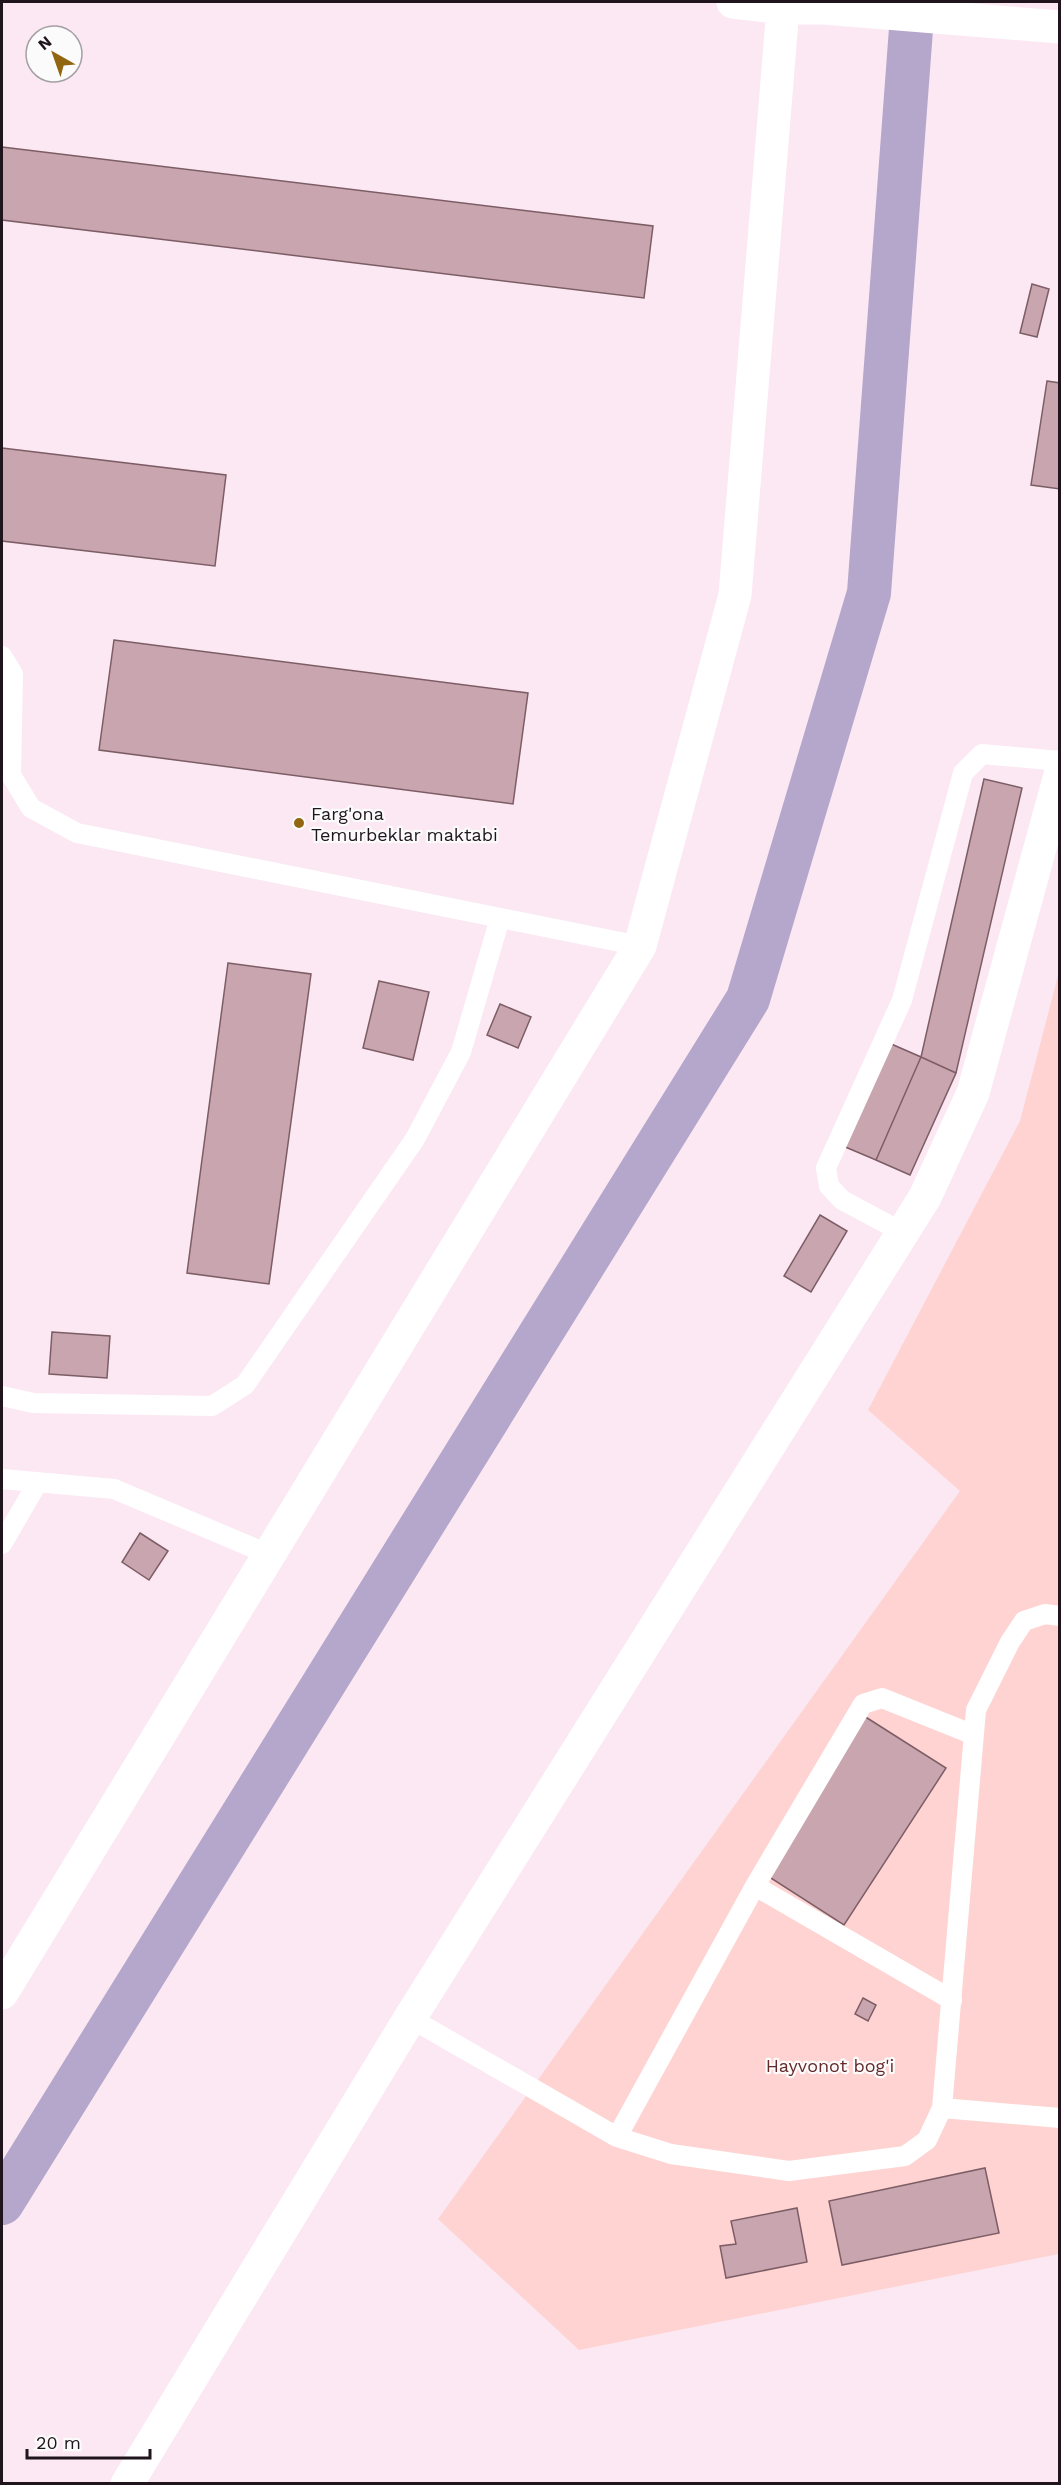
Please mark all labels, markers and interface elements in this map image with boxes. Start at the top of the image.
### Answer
north arrow [24,24,84,84]
text: N [34,32,55,54]
place label: Farg'ona Temurbeklar maktabi [311,803,498,845]
marker: Farg'ona Temurbeklar maktabi [292,816,306,830]
park label: Hayvonot bog'i [766,2055,894,2076]
scale bar [27,2422,150,2460]
text: 20 m [36,2432,81,2453]

